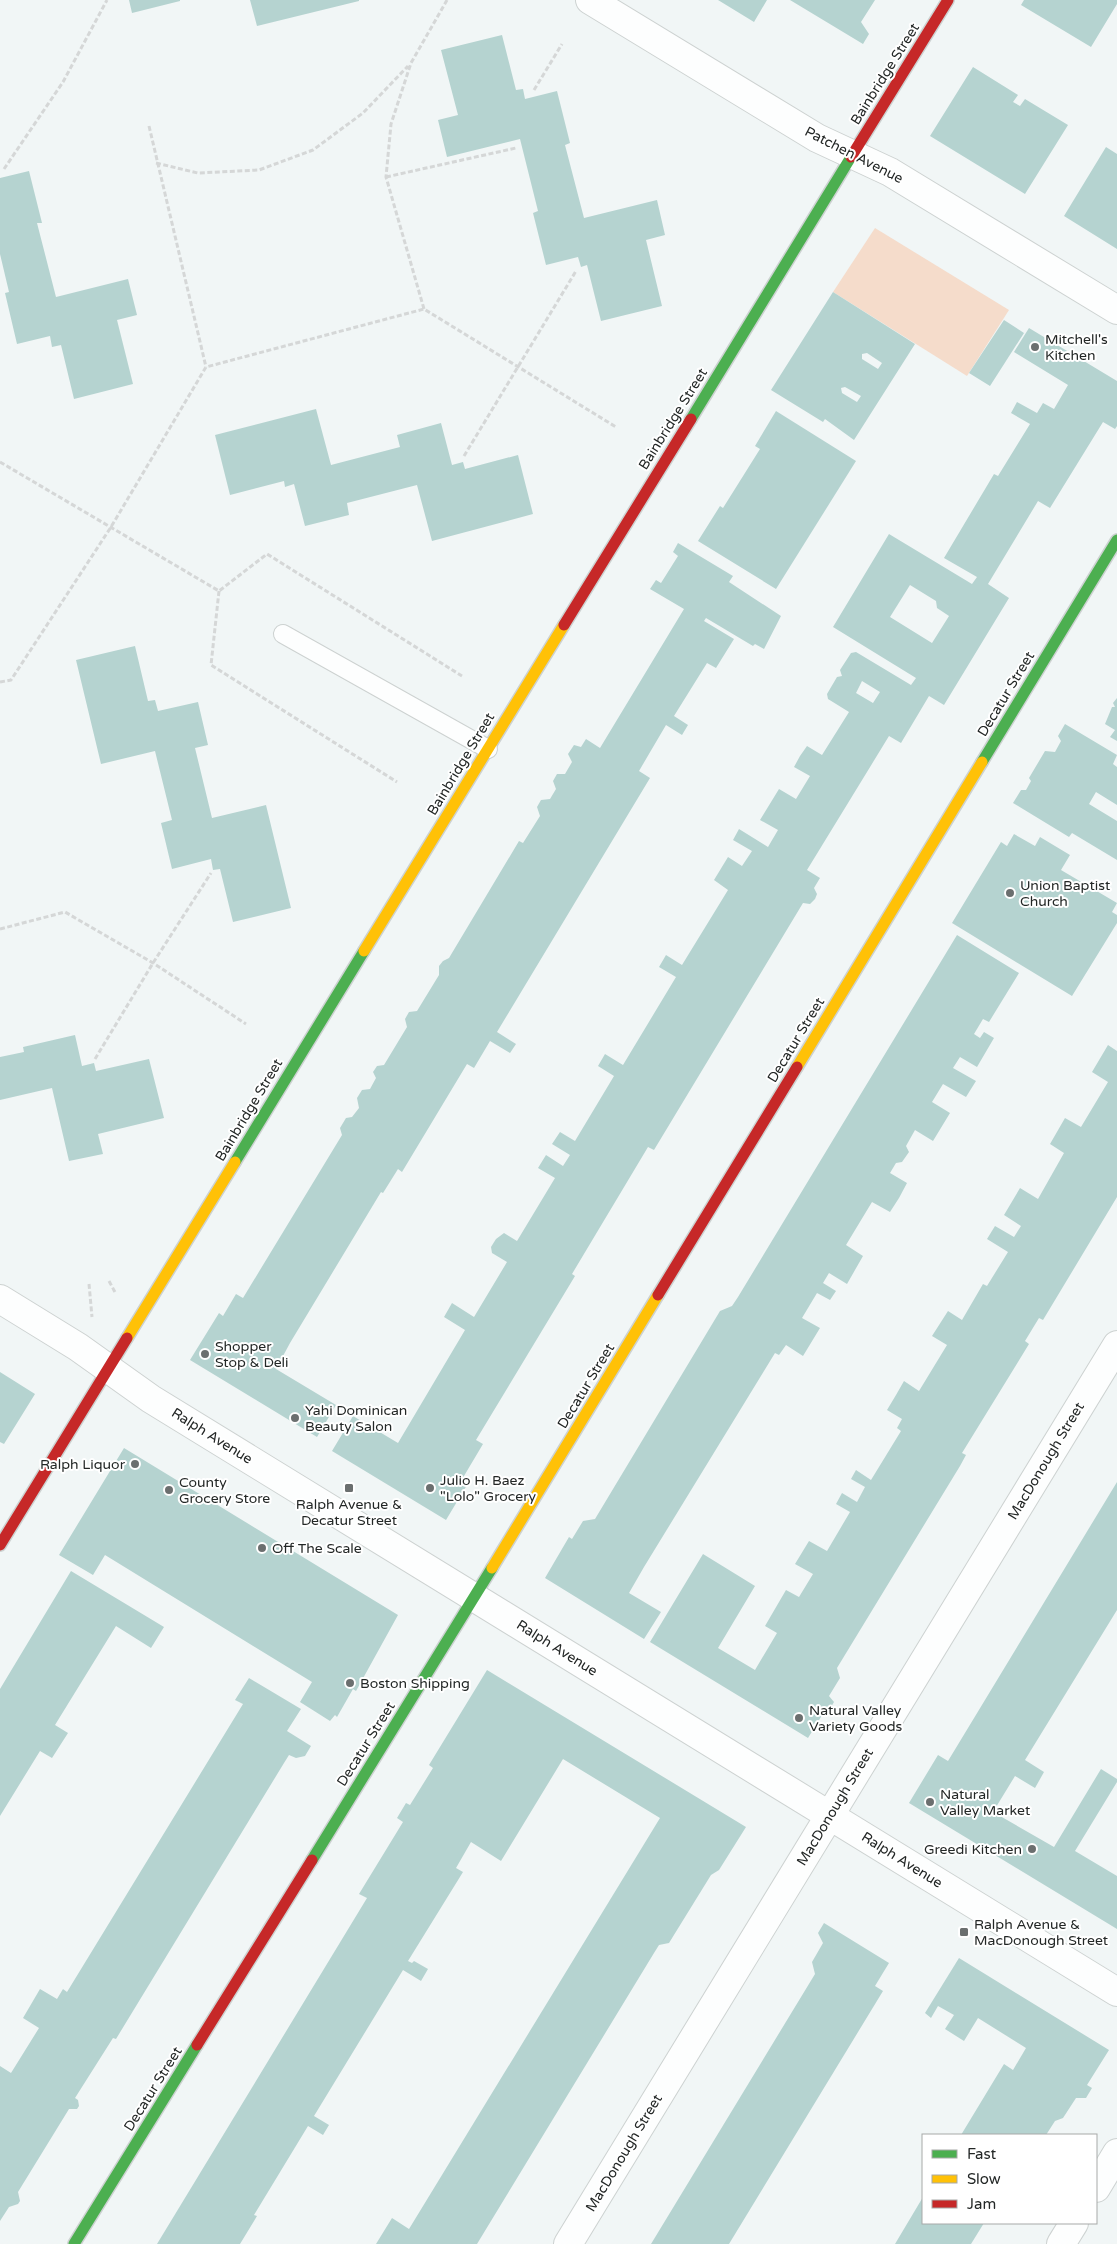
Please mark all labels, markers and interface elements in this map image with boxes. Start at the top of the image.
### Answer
street label: Bainbridge Street [847,20,923,128]
street label: Patchen Avenue [802,123,906,187]
place label: Mitchell's Kitchen [1045,331,1108,364]
marker: Mitchell's Kitchen [1029,341,1041,353]
street label: Bainbridge Street [635,365,711,473]
street label: Decatur Street [974,648,1038,740]
street label: Bainbridge Street [424,709,499,818]
place label: Union Baptist Church [1020,877,1111,910]
marker: Union Baptist Church [1004,887,1016,899]
street label: Decatur Street [764,994,828,1086]
street label: Bainbridge Street [212,1055,287,1164]
place label: Shopper Stop & Deli [215,1338,289,1371]
street label: Decatur Street [554,1340,618,1432]
marker: Shopper Stop & Deli [199,1348,211,1360]
street label: MacDonough Street [1004,1399,1088,1523]
place label: Yahi Dominican Beauty Salon [305,1402,407,1435]
street label: Ralph Avenue [168,1404,256,1468]
marker: Yahi Dominican Beauty Salon [289,1412,301,1424]
place label: Ralph Liquor [40,1456,126,1473]
marker: Ralph Liquor [129,1458,141,1470]
place label: Julio H. Baez "Lolo" Grocery [440,1472,536,1505]
place label: County Grocery Store [179,1474,270,1507]
marker: Ralph Avenue & Decatur Street [343,1482,355,1494]
marker: Julio H. Baez "Lolo" Grocery [424,1482,436,1494]
marker: County Grocery Store [163,1484,175,1496]
place label: Ralph Avenue & Decatur Street [296,1496,402,1529]
place label: Off The Scale [272,1540,362,1557]
marker: Off The Scale [256,1542,268,1554]
street label: Ralph Avenue [513,1616,601,1680]
place label: Boston Shipping [360,1675,470,1692]
marker: Boston Shipping [344,1677,356,1689]
street label: Decatur Street [333,1698,399,1789]
place label: Natural Valley Variety Goods [809,1702,902,1735]
marker: Natural Valley Variety Goods [793,1712,805,1724]
street label: MacDonough Street [793,1745,877,1869]
place label: Natural Valley Market [940,1786,1031,1819]
marker: Natural Valley Market [924,1796,936,1808]
street label: Ralph Avenue [858,1828,946,1892]
place label: Greedi Kitchen [924,1841,1022,1858]
marker: Greedi Kitchen [1026,1843,1038,1855]
place label: Ralph Avenue & MacDonough Street [974,1916,1109,1949]
marker: Ralph Avenue & MacDonough Street [958,1926,970,1938]
street label: Decatur Street [120,2043,186,2134]
street label: MacDonough Street [582,2091,666,2215]
legend [922,2134,1097,2224]
text: Fast [967,2145,997,2163]
text: Slow [967,2170,1001,2188]
text: Jam [967,2195,996,2213]

